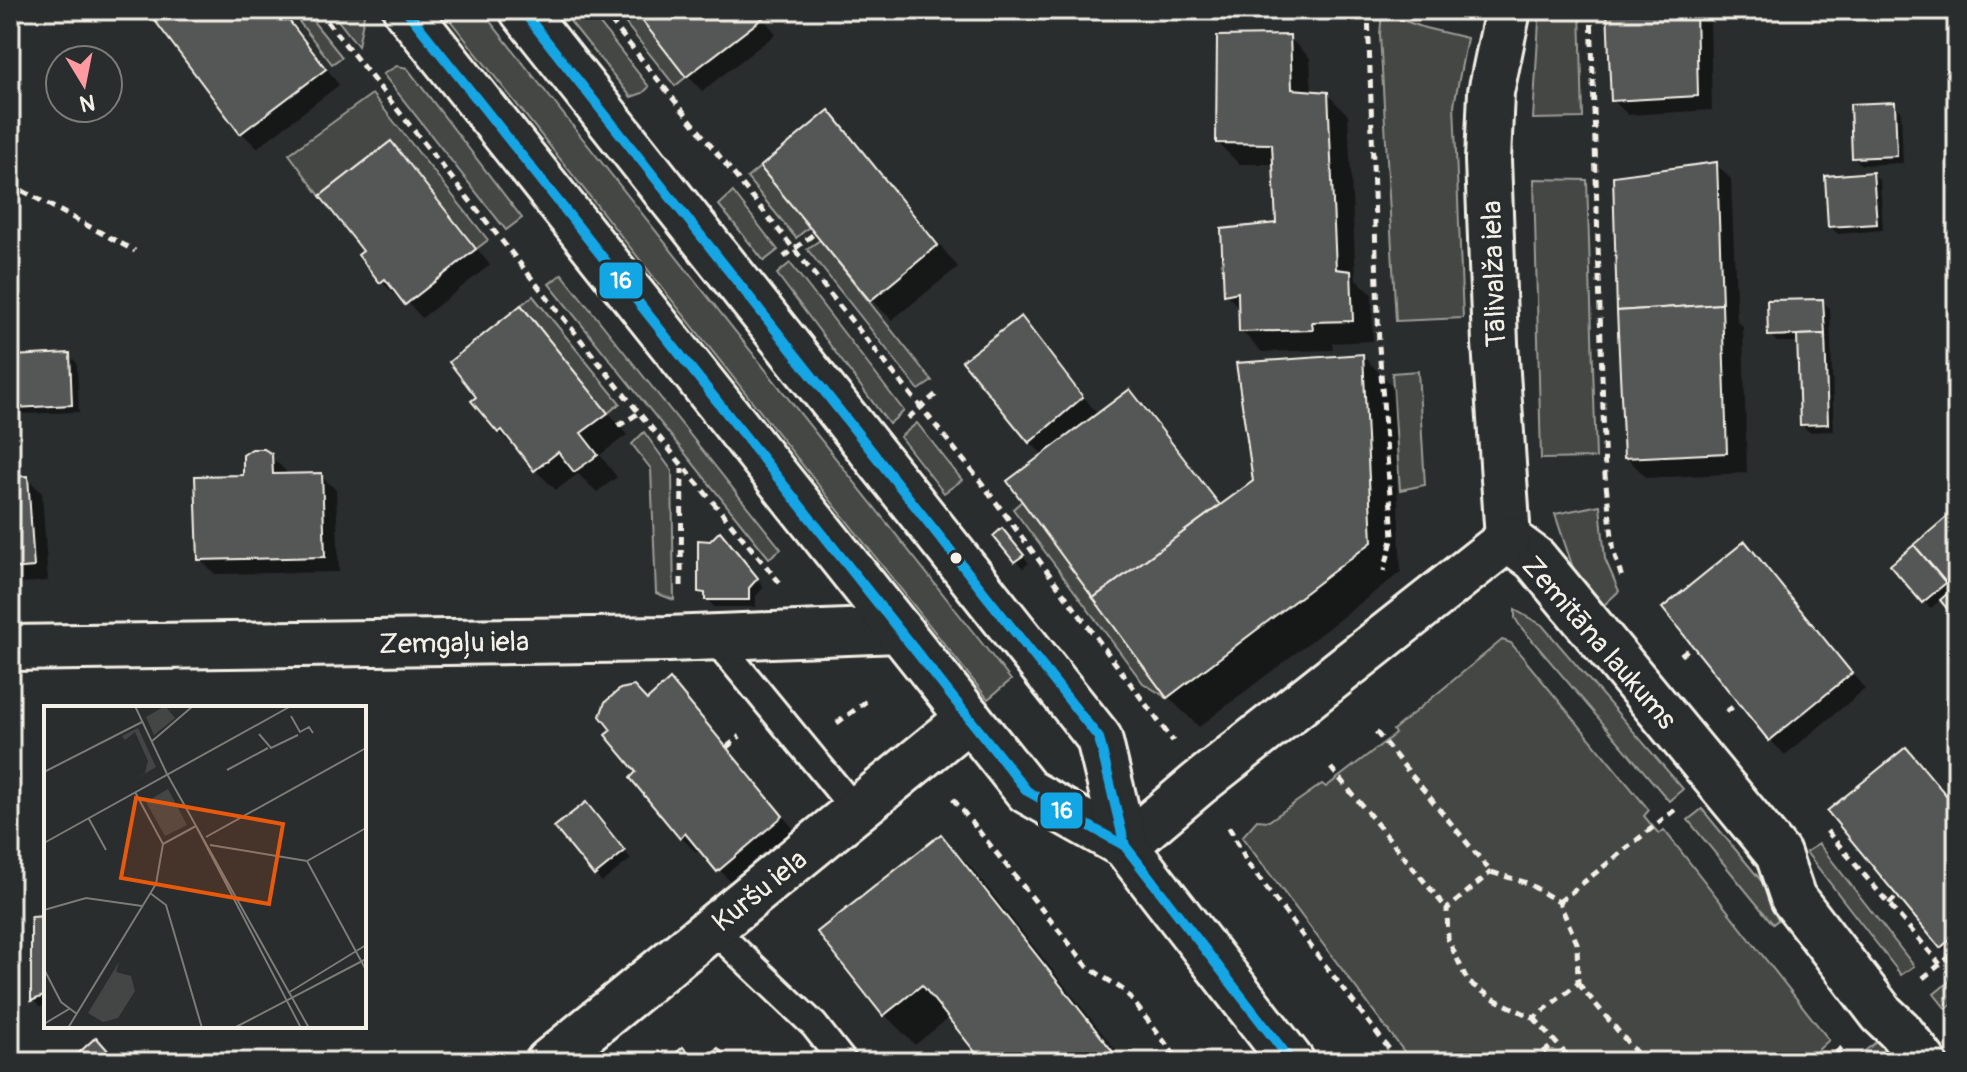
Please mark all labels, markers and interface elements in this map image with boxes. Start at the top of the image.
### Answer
north arrow [44,44,124,124]
text: N [77,88,97,118]
street label: Tālivalža iela [1474,200,1515,348]
line badge: 16 [598,261,644,300]
text: 16 [610,267,632,295]
street label: Zemitāna laukums [1514,549,1684,737]
unlabelled marker [948,550,964,566]
street label: Zemgaļu iela [379,625,529,662]
inset map [44,706,366,1028]
line badge: 16 [1039,791,1084,830]
text: 16 [1051,797,1073,825]
street label: Kuršu iela [705,842,815,940]

